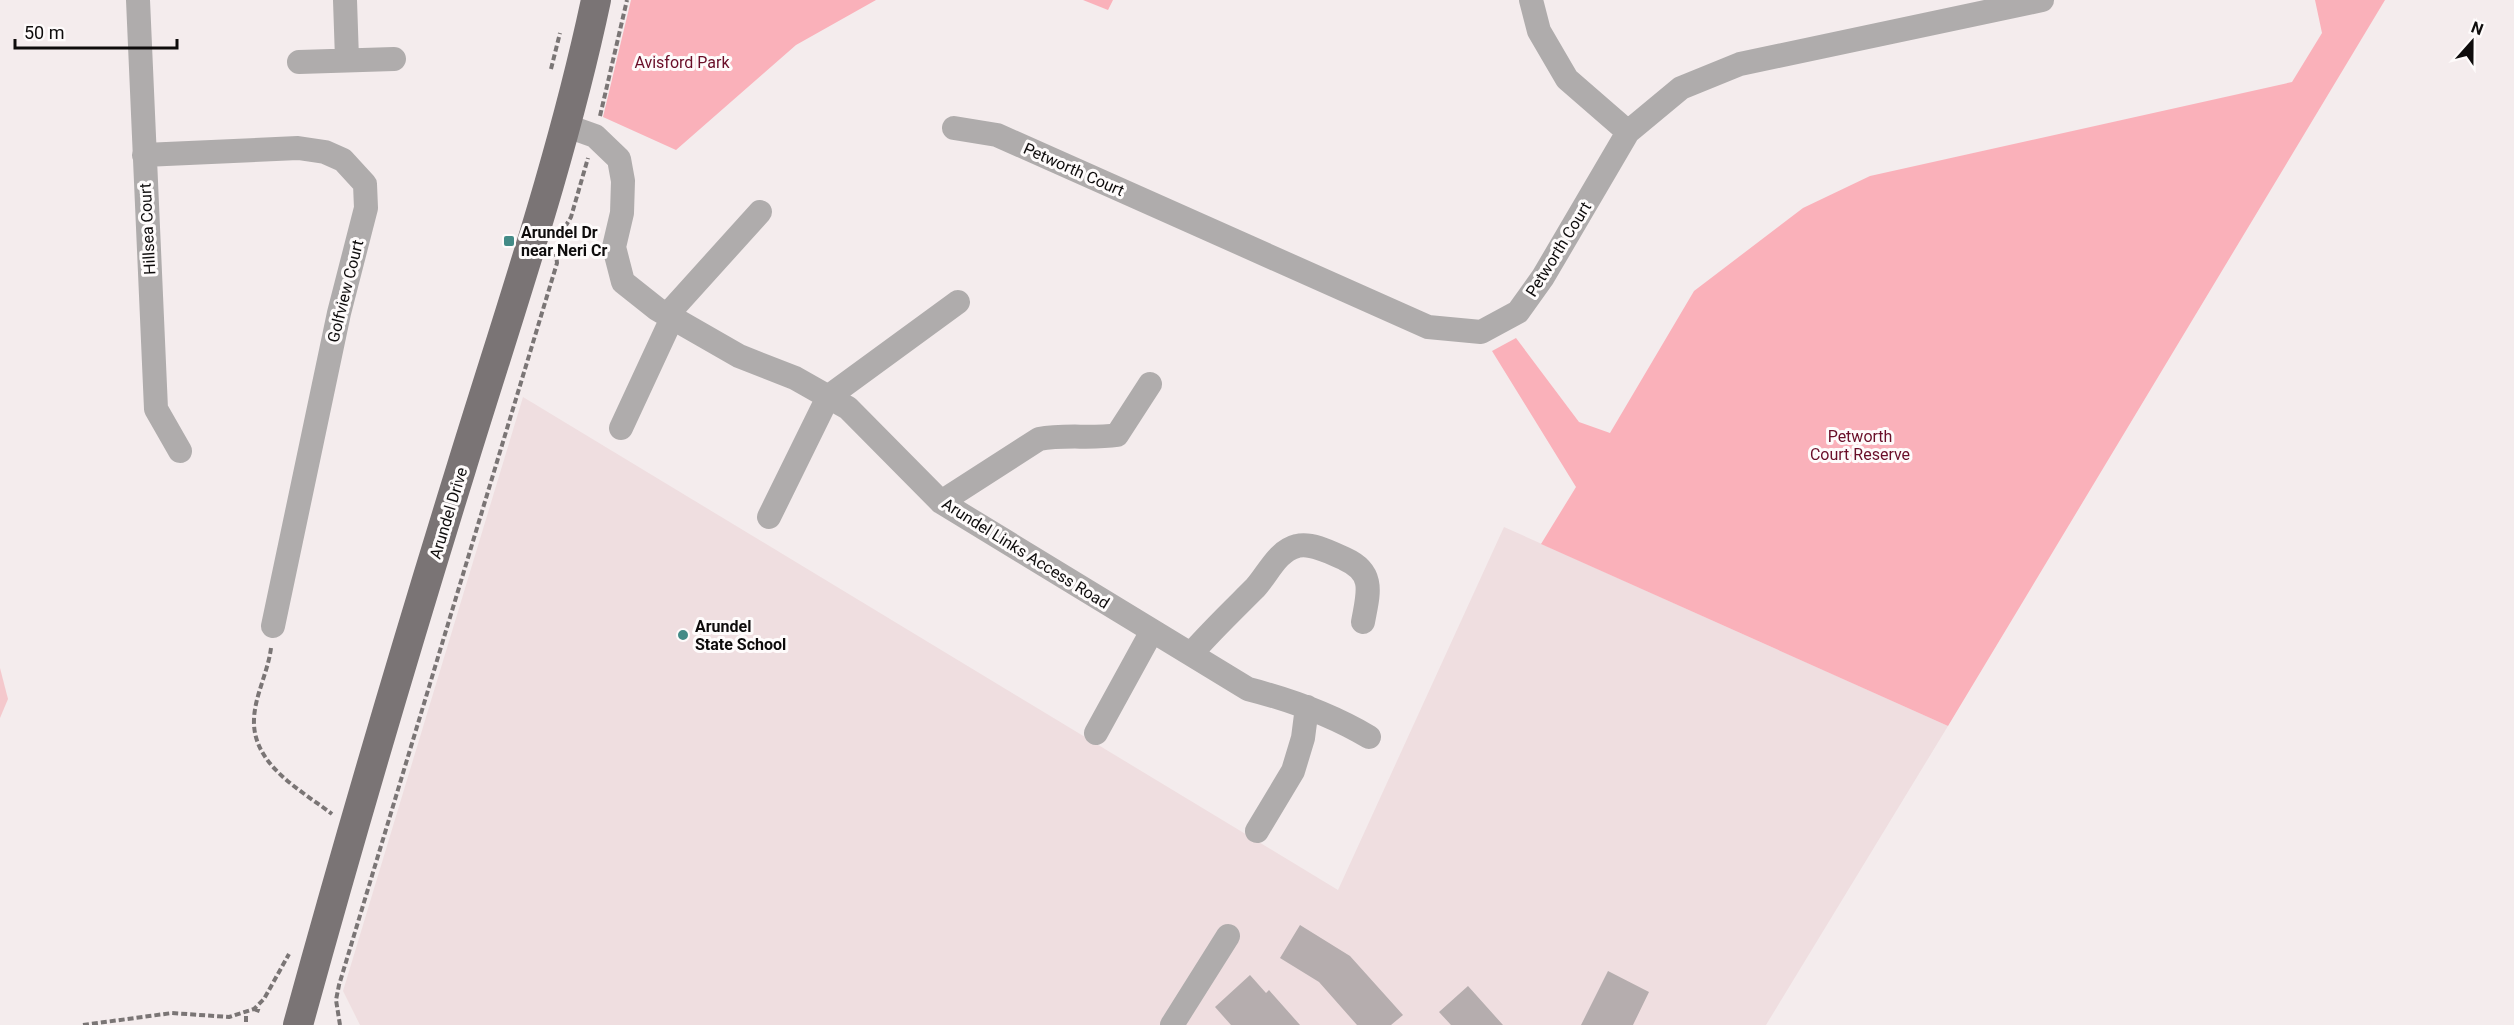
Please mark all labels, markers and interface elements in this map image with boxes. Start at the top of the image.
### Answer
scale bar [15,12,177,50]
north arrow [2442,12,2502,72]
text: N [2469,18,2486,39]
text: 50 m [24,22,64,43]
park label: Avisford Park [634,53,730,72]
street label: Petworth Court [1021,139,1127,200]
street label: Hillsea Court [136,183,159,275]
street label: Petworth Court [1522,198,1595,300]
place label: Arundel Dr near Neri Cr [521,223,607,260]
marker: Arundel Dr near Neri Cr [502,234,516,248]
street label: Golfview Court [324,238,367,344]
park label: Petworth Court Reserve [1810,427,1910,464]
street label: Arundel Drive [426,465,471,561]
street label: Arundel Links Access Road [939,494,1113,613]
place label: Arundel State School [695,617,786,654]
marker: Arundel State School [676,628,690,642]

